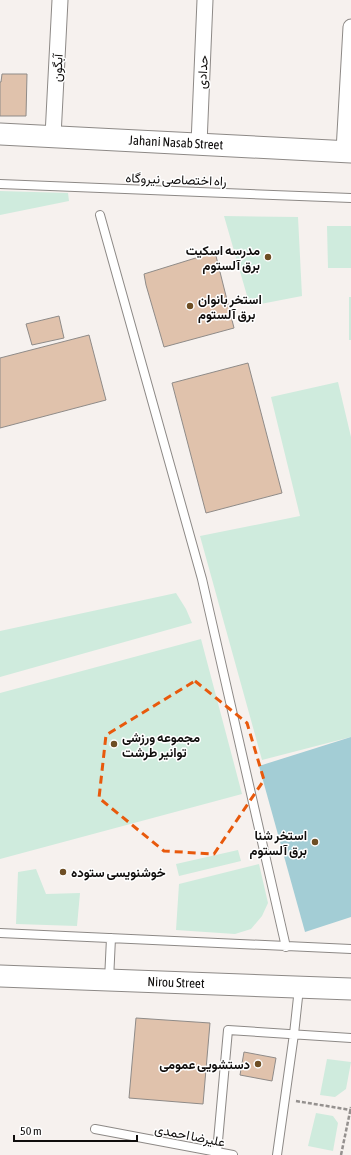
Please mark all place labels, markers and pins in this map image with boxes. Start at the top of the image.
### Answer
place label: مدرسه اسکیت برق آلستوم [186,243,260,274]
marker: مدرسه اسکیت برق آلستوم [263,252,273,262]
place label: استخر بانوان برق آلستوم [198,292,262,323]
marker: استخر بانوان برق آلستوم [185,301,195,311]
place label: مجموعه ورزشی توانیر طرشت [122,730,200,761]
marker: مجموعه ورزشی توانیر طرشت [109,739,119,749]
place label: استخر شنا برق آلستوم [250,828,307,859]
marker: استخر شنا برق آلستوم [310,837,320,847]
place label: خوشنویسی ستوده [71,865,166,881]
marker: خوشنویسی ستوده [58,867,68,877]
place label: دستشویی عمومی [159,1057,250,1073]
marker: دستشویی عمومی [253,1059,263,1069]

